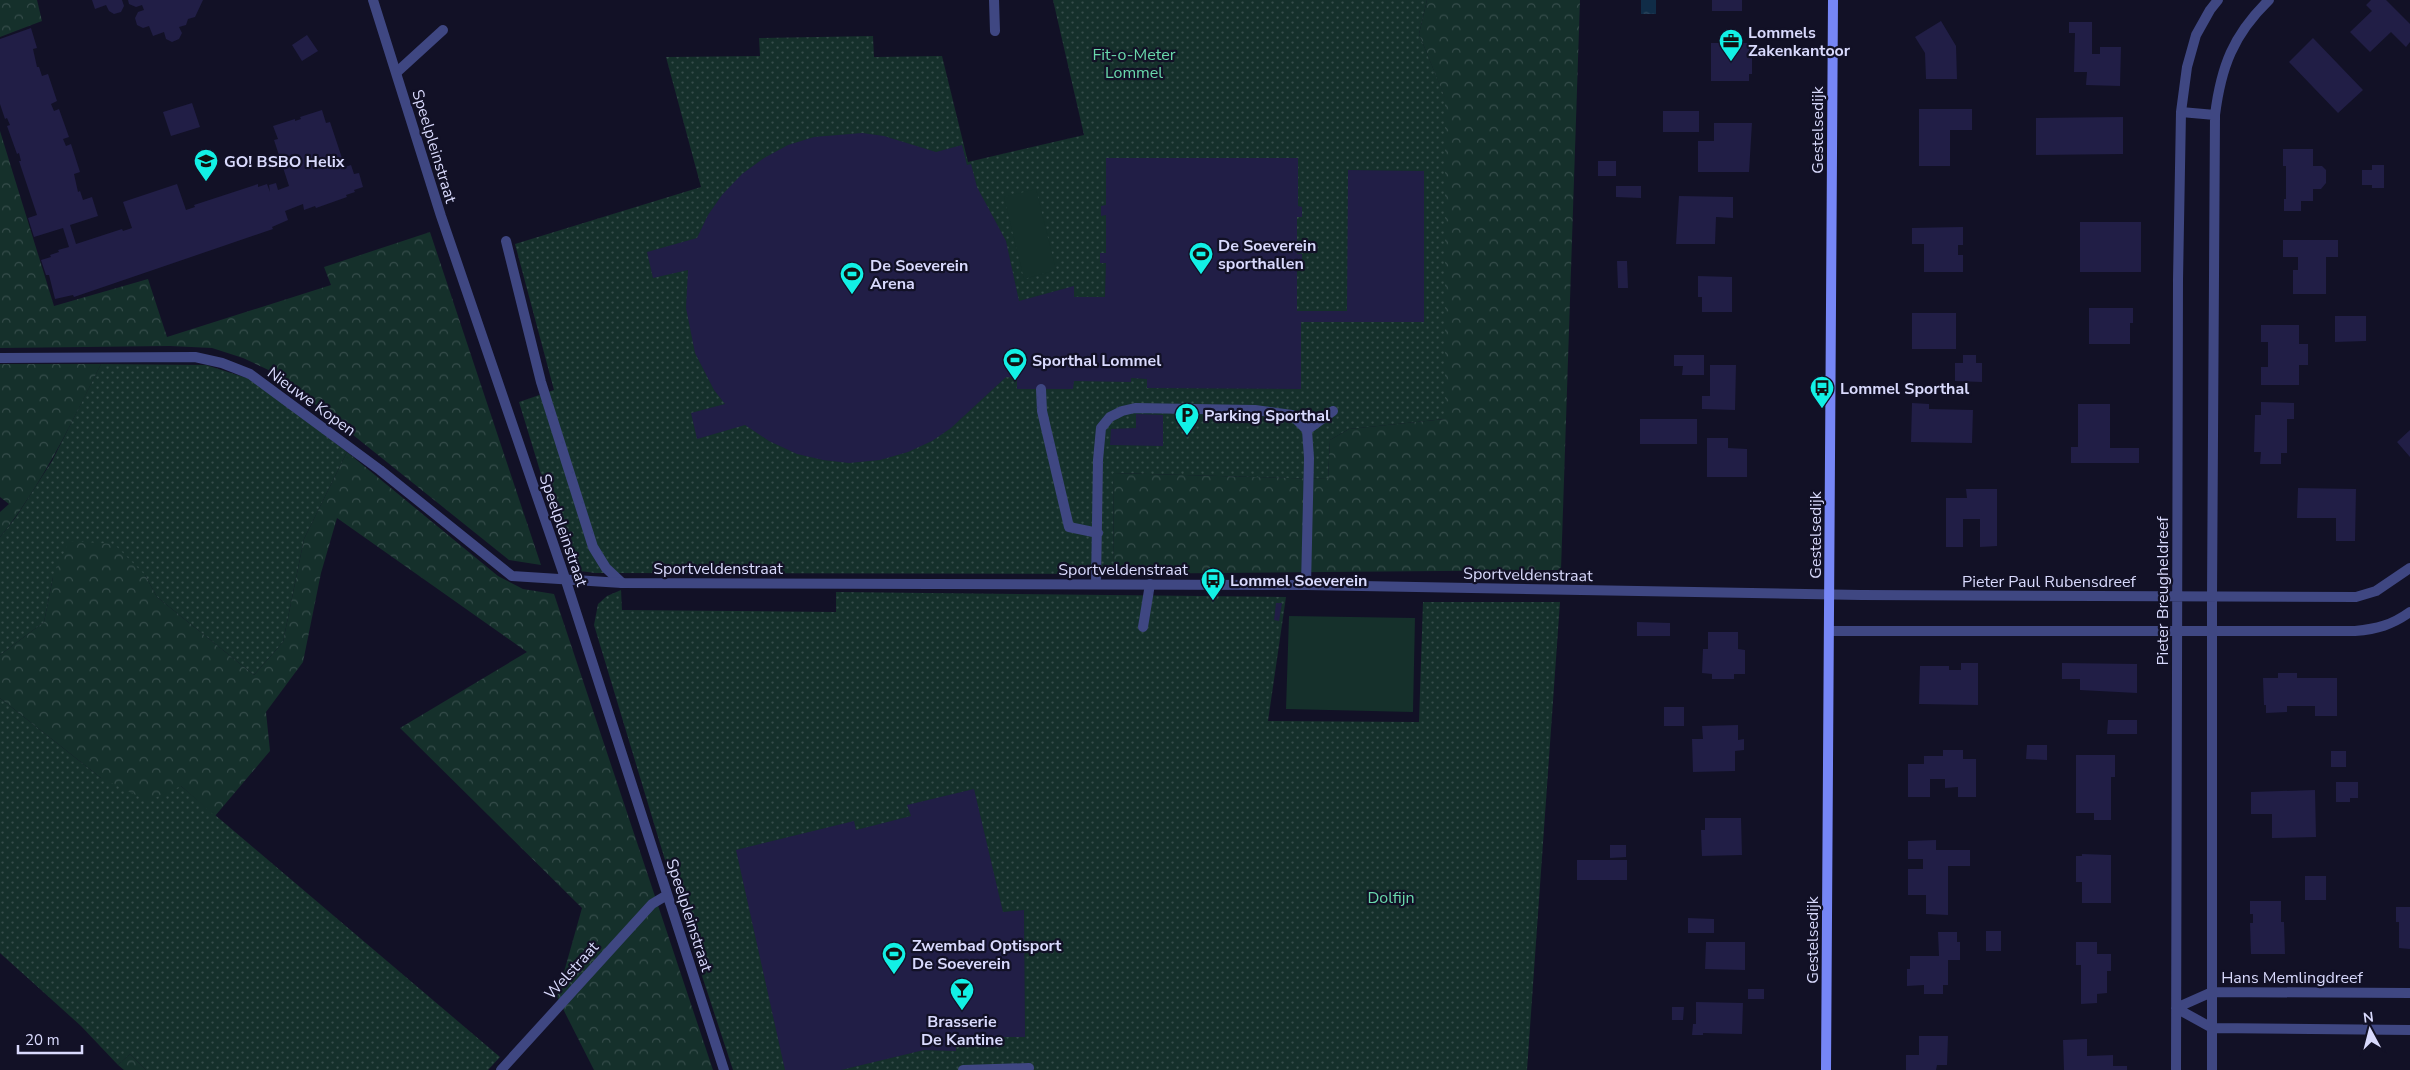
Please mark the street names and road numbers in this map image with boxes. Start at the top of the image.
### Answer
street label: Gestelsedijk [1807,85,1829,174]
street label: Speelpleinstraat [406,87,462,206]
street label: Nieuwe Kopen [263,362,360,441]
street label: Speelpleinstraat [534,471,593,590]
street label: Gestelsedijk [1805,490,1827,579]
street label: Pieter Breugheldreef [2152,516,2174,666]
street label: Sportveldenstraat [653,558,783,580]
street label: Sportveldenstraat [1058,559,1188,581]
street label: Sportveldenstraat [1463,563,1593,587]
street label: Pieter Paul Rubensdreef [1962,571,2137,593]
street label: Speelpleinstraat [660,856,718,975]
street label: Gestelsedijk [1802,895,1824,984]
street label: Welstraat [540,937,604,1005]
street label: Hans Memlingdreef [2221,967,2363,989]

